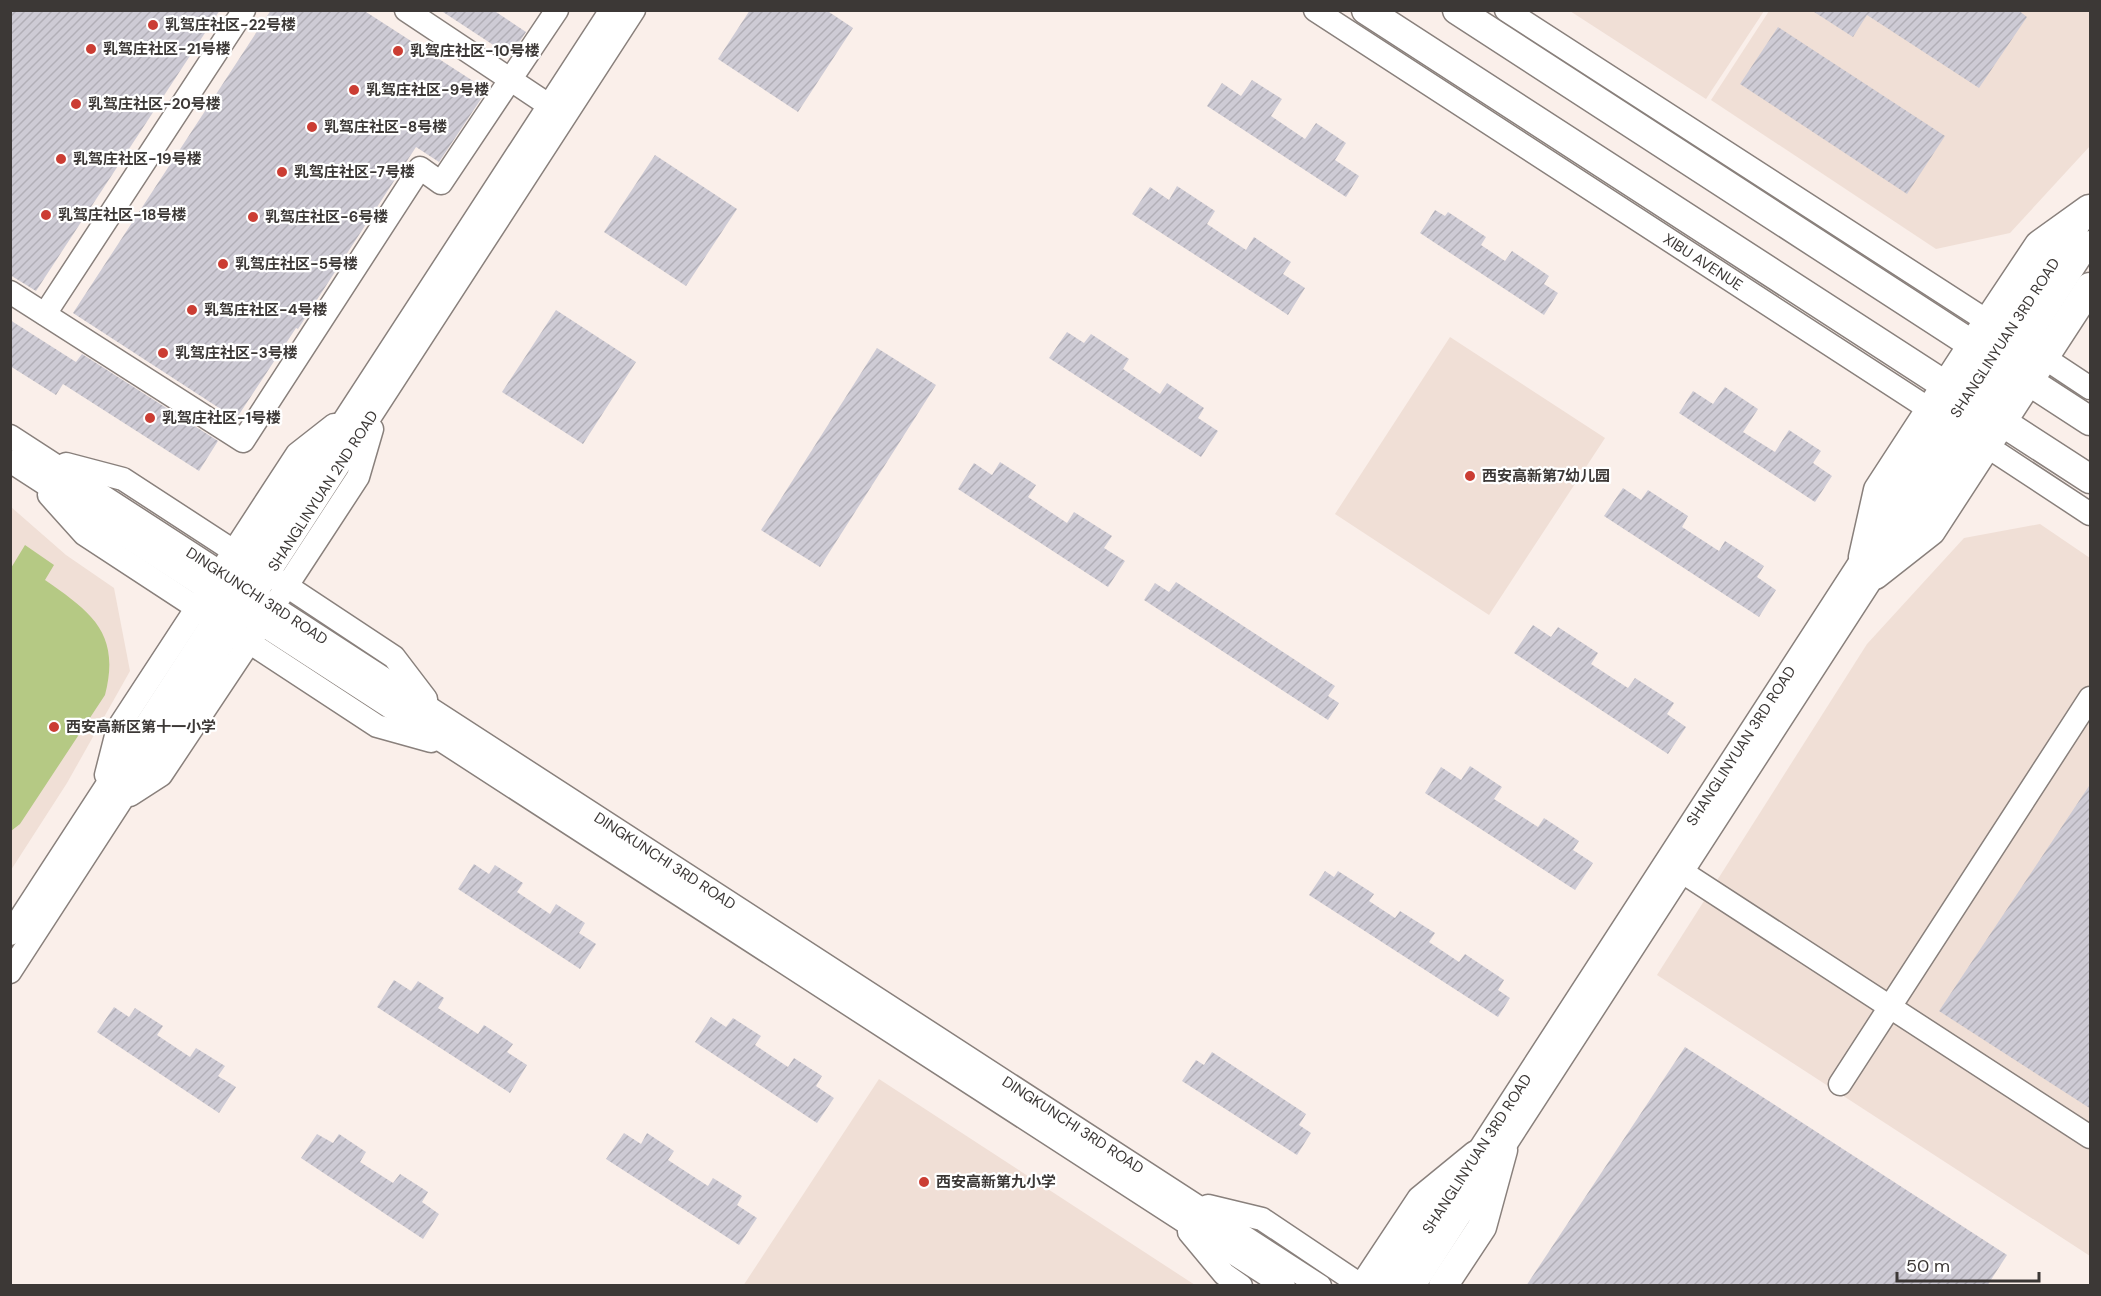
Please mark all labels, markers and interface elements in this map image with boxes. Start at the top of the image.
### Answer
place label: 乳驾庄社区-22号楼 [165,15,296,35]
marker: 乳驾庄社区-22号楼 [146,18,160,32]
place label: 乳驾庄社区-21号楼 [103,39,231,59]
place label: 乳驾庄社区-10号楼 [410,41,540,61]
marker: 乳驾庄社区-21号楼 [84,42,98,56]
marker: 乳驾庄社区-10号楼 [391,44,405,58]
place label: 乳驾庄社区-9号楼 [366,80,489,100]
marker: 乳驾庄社区-9号楼 [347,83,361,97]
place label: 乳驾庄社区-20号楼 [88,94,221,114]
marker: 乳驾庄社区-20号楼 [69,97,83,111]
place label: 乳驾庄社区-8号楼 [324,117,447,137]
marker: 乳驾庄社区-8号楼 [305,120,319,134]
place label: 乳驾庄社区-19号楼 [73,149,202,169]
marker: 乳驾庄社区-19号楼 [54,152,68,166]
place label: 乳驾庄社区-7号楼 [294,162,415,182]
marker: 乳驾庄社区-7号楼 [275,165,289,179]
place label: 乳驾庄社区-18号楼 [58,205,187,225]
place label: 乳驾庄社区-6号楼 [265,207,388,227]
marker: 乳驾庄社区-18号楼 [39,208,53,222]
marker: 乳驾庄社区-6号楼 [246,210,260,224]
street label: XIBU AVENUE [1659,229,1747,295]
place label: 乳驾庄社区-5号楼 [235,254,358,274]
street label: SHANGLINYUAN 3RD ROAD [1946,254,2064,422]
marker: 乳驾庄社区-5号楼 [216,257,230,271]
place label: 乳驾庄社区-4号楼 [204,300,327,320]
marker: 乳驾庄社区-4号楼 [185,303,199,317]
place label: 乳驾庄社区-3号楼 [175,343,298,363]
marker: 乳驾庄社区-3号楼 [156,346,170,360]
street label: SHANGLINYUAN 2ND ROAD [263,407,383,575]
place label: 乳驾庄社区-1号楼 [162,408,281,428]
marker: 乳驾庄社区-1号楼 [143,411,157,425]
place label: 西安高新第7幼儿园 [1482,466,1610,486]
marker: 西安高新第7幼儿园 [1463,469,1477,483]
street label: DINGKUNCHI 3RD ROAD [182,543,332,649]
street label: SHANGLINYUAN 3RD ROAD [1682,662,1800,830]
place label: 西安高新区第十一小学 [66,717,216,737]
marker: 西安高新区第十一小学 [47,720,61,734]
street label: DINGKUNCHI 3RD ROAD [590,808,740,914]
street label: SHANGLINYUAN 3RD ROAD [1418,1070,1536,1238]
street label: DINGKUNCHI 3RD ROAD [998,1072,1148,1178]
place label: 西安高新第九小学 [936,1172,1056,1192]
marker: 西安高新第九小学 [917,1175,931,1189]
scale bar [1897,1245,2040,1283]
text: 50 m [1906,1254,1950,1278]

